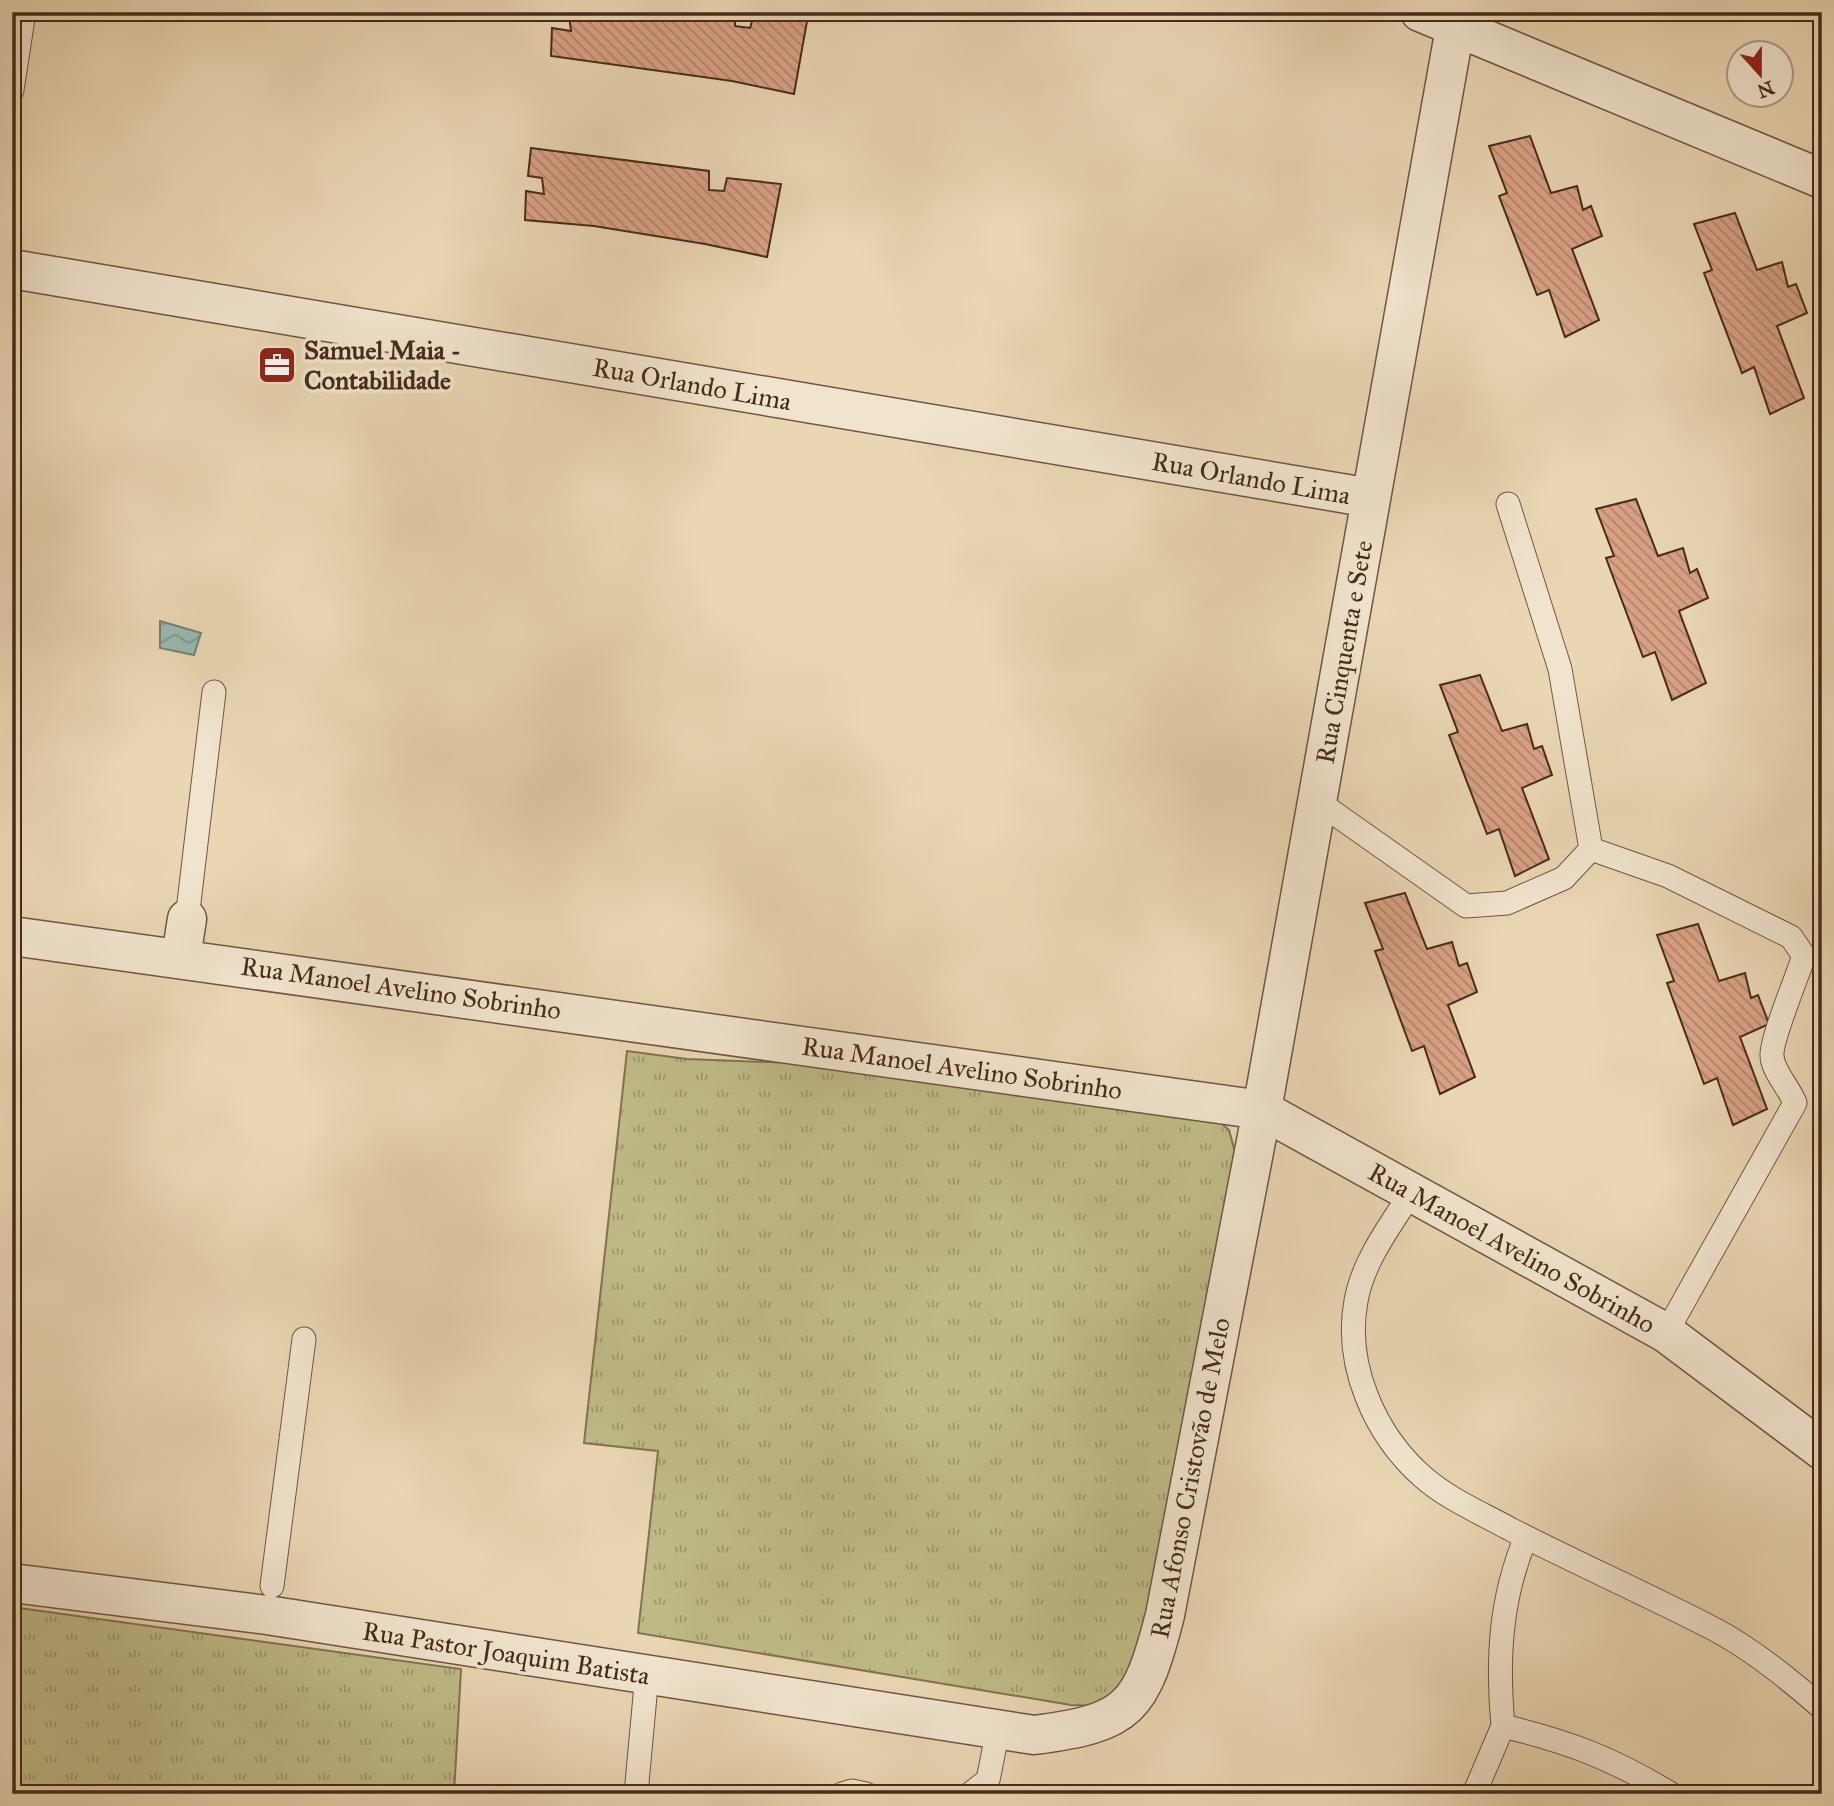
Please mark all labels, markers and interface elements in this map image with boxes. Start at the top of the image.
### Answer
north arrow [1726,38,1796,108]
text: N [1754,76,1778,103]
place label: Samuel Maia - Contabilidade [304,334,461,396]
office icon: Samuel Maia - Contabilidade [256,344,298,386]
street label: Rua Orlando Lima [590,351,794,417]
street label: Rua Orlando Lima [1149,445,1353,511]
street label: Rua Cinquenta e Sete [1309,538,1379,766]
street label: Rua Manoel Avelino Sobrinho [239,950,563,1026]
street label: Rua Manoel Avelino Sobrinho [800,1030,1124,1106]
street label: Rua Manoel Avelino Sobrinho [1363,1156,1661,1340]
street label: Rua Afonso Cristovão de Melo [1143,1315,1237,1641]
street label: Rua Pastor Joaquim Batista [360,1614,652,1692]

